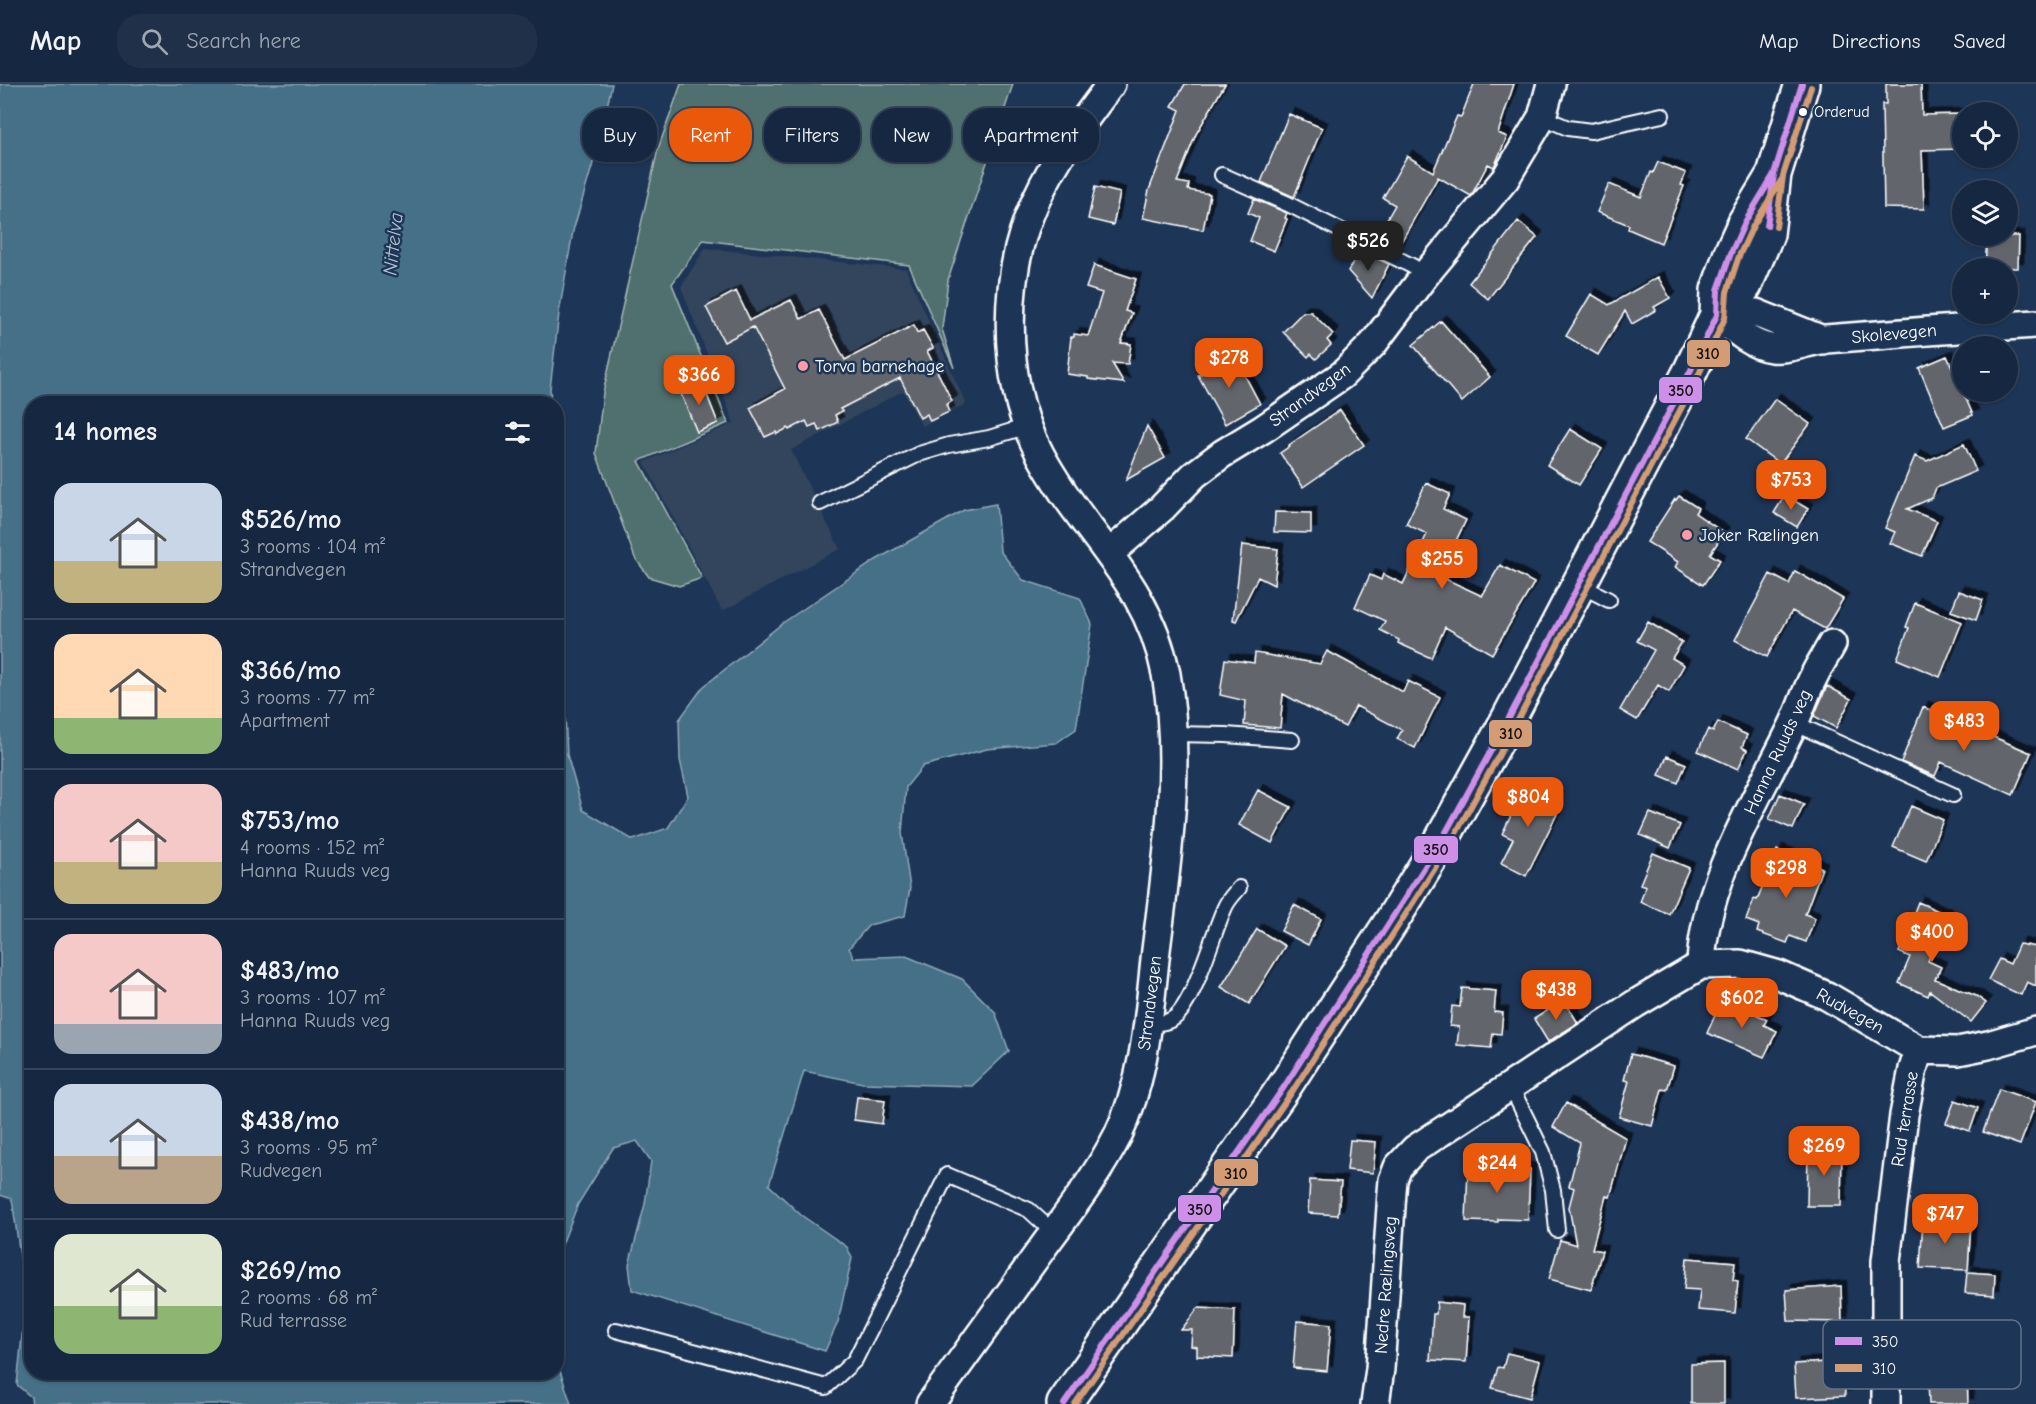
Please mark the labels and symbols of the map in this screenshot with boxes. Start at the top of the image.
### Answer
place label: Orderud [1814,103,1870,121]
marker: Orderud [1797,106,1809,118]
water label: Nittelva [378,211,408,277]
pin: $526 [1332,221,1404,272]
street label: Skolevegen [1851,320,1937,348]
pin: $278 [1193,338,1265,389]
line badge: 310 [1686,339,1731,368]
text: 310 [1696,345,1720,363]
pin: $366 [663,355,735,406]
place label: Torva barnehage [815,356,944,377]
street label: Strandvegen [1265,358,1355,432]
marker: Torva barnehage [796,359,810,373]
line badge: 350 [1658,376,1703,404]
text: 350 [1668,382,1694,400]
pin: $753 [1755,460,1827,511]
place label: Joker Rælingen [1699,525,1819,546]
marker: Joker Rælingen [1680,528,1694,542]
pin: $255 [1406,539,1478,590]
street label: Hanna Ruuds veg [1740,686,1816,818]
pin: $483 [1928,701,2000,752]
line badge: 310 [1488,719,1533,748]
text: 310 [1499,725,1523,743]
pin: $804 [1492,777,1564,828]
line badge: 350 [1413,835,1459,864]
text: 350 [1423,841,1449,859]
pin: $298 [1750,848,1822,899]
pin: $400 [1896,912,1968,963]
street label: Strandvegen [1134,954,1166,1052]
pin: $438 [1520,970,1592,1021]
pin: $602 [1706,978,1778,1029]
street label: Rudvegen [1812,984,1888,1038]
street label: Rud terrasse [1887,1070,1923,1168]
pin: $269 [1788,1126,1860,1177]
pin: $244 [1461,1143,1533,1194]
line badge: 310 [1213,1158,1259,1187]
text: 310 [1224,1165,1248,1183]
line badge: 350 [1177,1194,1222,1223]
pin: $747 [1909,1194,1981,1245]
text: 350 [1187,1201,1213,1219]
street label: Nedre Rælingsveg [1371,1215,1401,1355]
legend [1823,1320,2021,1389]
text: 350 [1872,1333,1899,1351]
text: 310 [1872,1360,1896,1378]

